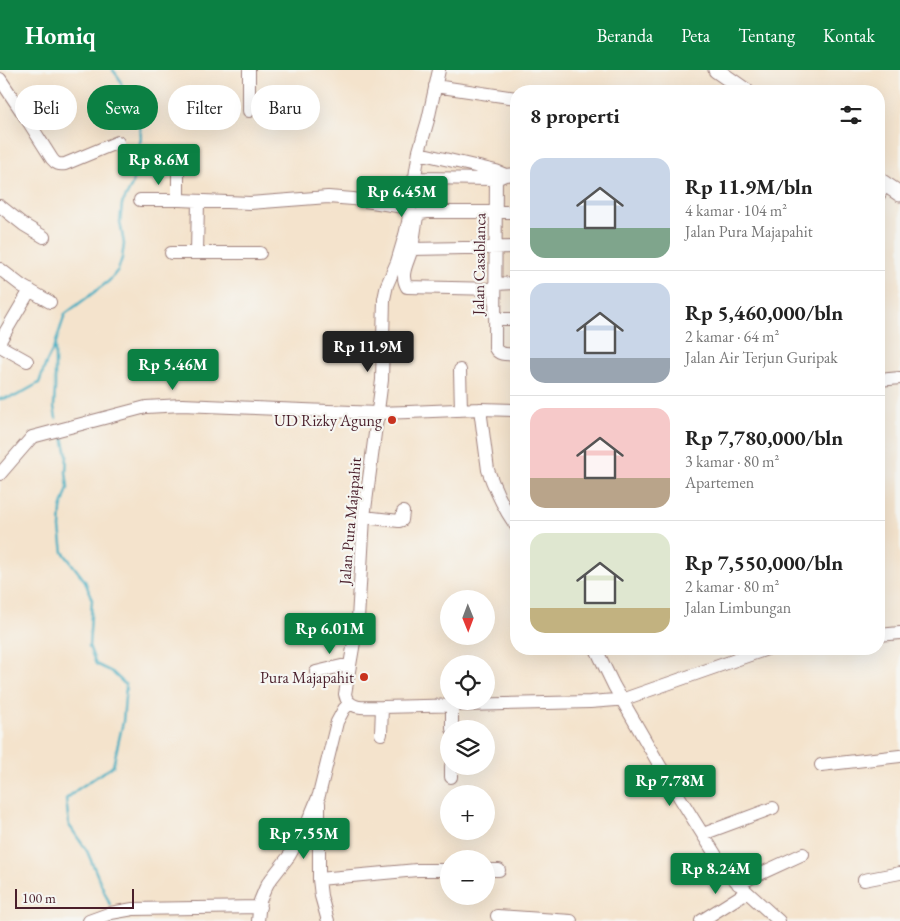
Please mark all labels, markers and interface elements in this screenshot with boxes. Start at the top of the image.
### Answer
text: Homiq [25,20,96,51]
text: Beranda [597,24,653,47]
text: Peta [681,24,710,47]
text: Tentang [738,24,795,47]
text: Kontak [823,24,875,47]
chip: Beli [15,85,77,130]
chip: Sewa [87,85,158,130]
chip: Filter [168,85,241,130]
chip: Baru [251,85,320,130]
icon: filters [837,101,865,129]
text: 8 properti [530,102,620,129]
pin: Rp 8.6M [113,144,205,186]
text: Rp 8.6M [129,149,189,170]
text: Rp 11.9M/bln [685,173,813,200]
pin: Rp 6.45M [350,176,454,218]
icon: home [570,178,630,238]
text: Rp 6.45M [368,181,436,202]
text: 4 kamar · 104 m² [685,200,787,221]
street label: Jalan Casablanca [468,212,490,317]
text: Jalan Pura Majapahit [685,221,813,242]
text: Rp 5,460,000/bln [685,299,843,326]
icon: home [570,303,630,363]
text: 2 kamar · 64 m² [685,326,779,347]
pin: Rp 11.9M [316,330,420,373]
text: Rp 11.9M [334,336,402,357]
text: Jalan Air Terjun Guripak [685,347,838,368]
pin: Rp 5.46M [121,348,225,391]
text: Rp 5.46M [139,354,207,375]
place label: UD Rizky Agung [274,410,383,431]
marker: UD Rizky Agung [386,414,398,426]
text: Rp 7,780,000/bln [685,424,843,451]
icon: home [570,428,630,488]
text: 3 kamar · 80 m² [685,451,779,472]
street label: Jalan Pura Majapahit [334,456,366,588]
text: Apartemen [685,472,754,493]
text: Rp 7,550,000/bln [685,549,843,576]
icon: home [570,553,630,613]
text: 2 kamar · 80 m² [685,576,779,597]
north arrow [440,590,495,645]
map controls [440,590,495,905]
text: Jalan Limbungan [685,597,791,618]
pin: Rp 6.01M [278,612,382,655]
text: Rp 6.01M [296,618,364,639]
button: locate [440,655,495,710]
place label: Pura Majapahit [260,667,354,688]
marker: Pura Majapahit [358,671,370,683]
button: layers [440,720,495,775]
pin: Rp 7.78M [618,764,722,807]
text: Rp 7.78M [636,770,704,791]
button: + [440,785,495,840]
pin: Rp 7.55M [252,818,356,860]
text: Rp 7.55M [270,823,338,844]
button: − [440,850,495,905]
pin: Rp 8.24M [664,852,768,895]
text: Rp 8.24M [682,858,750,879]
scale bar [15,886,134,909]
text: 100 m [22,889,56,907]

